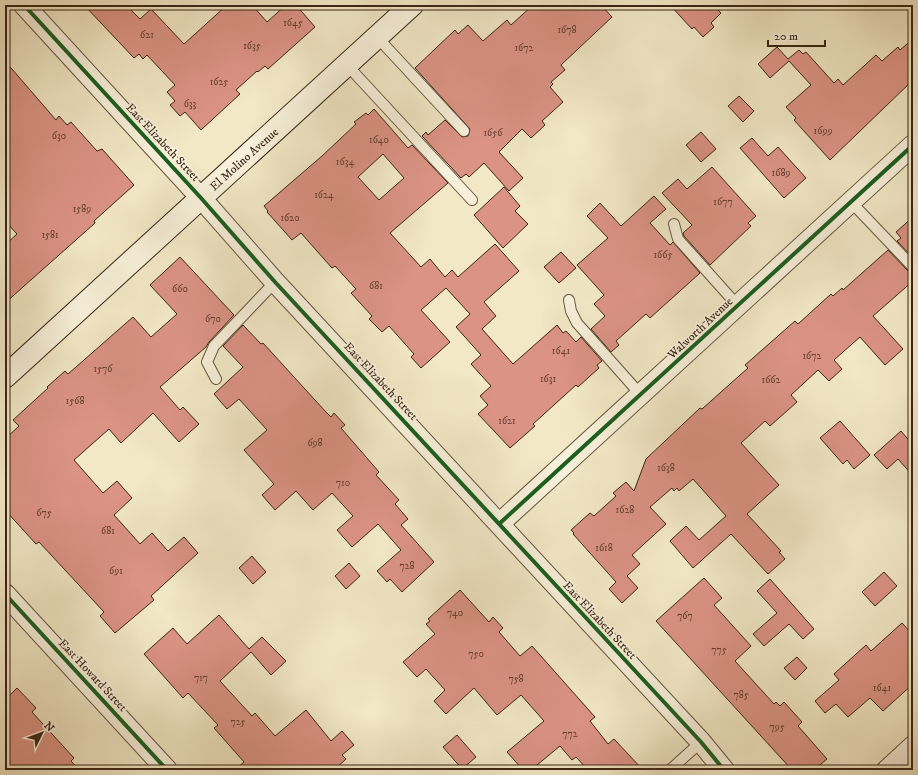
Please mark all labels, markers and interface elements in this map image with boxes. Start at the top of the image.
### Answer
house number: 1645 [283,17,303,29]
scale bar [768,22,825,48]
house number: 1678 [557,24,577,36]
house number: 621 [140,29,154,41]
text: 20 m [774,29,798,44]
house number: 1635 [243,40,261,52]
house number: 1672 [514,42,534,54]
house number: 1625 [210,76,228,88]
house number: 633 [184,98,197,110]
street label: East Elizabeth Street [123,100,203,185]
street label: El Molino Avenue [207,125,282,194]
house number: 1699 [814,125,832,137]
house number: 1656 [483,127,503,139]
house number: 630 [52,130,66,142]
house number: 1640 [369,134,389,146]
house number: 1634 [336,156,354,168]
house number: 1689 [772,167,790,179]
house number: 1624 [314,189,334,201]
house number: 1677 [713,196,733,208]
house number: 1589 [73,203,91,215]
house number: 1620 [280,212,300,224]
house number: 1581 [41,229,59,241]
house number: 1665 [653,249,673,261]
house number: 681 [369,280,383,292]
house number: 660 [172,283,188,295]
street label: Walworth Avenue [664,294,736,363]
house number: 670 [205,313,221,325]
street label: East Elizabeth Street [341,339,421,424]
house number: 1641 [552,345,570,357]
house number: 1672 [802,350,822,362]
house number: 1576 [93,363,113,375]
house number: 1631 [540,373,556,385]
house number: 1662 [762,374,781,386]
house number: 1568 [66,395,84,407]
house number: 1621 [498,415,516,427]
house number: 698 [307,437,323,449]
house number: 1638 [657,462,675,474]
house number: 710 [336,477,350,489]
house number: 1628 [616,504,634,516]
house number: 675 [36,507,52,519]
house number: 681 [101,525,115,537]
house number: 1618 [595,542,613,554]
house number: 728 [399,560,415,572]
house number: 691 [109,565,123,577]
street label: East Elizabeth Street [560,578,640,663]
house number: 740 [447,607,463,619]
house number: 767 [677,610,693,622]
street label: East Howard Street [55,636,130,715]
house number: 775 [711,644,727,656]
house number: 750 [468,648,484,660]
house number: 717 [194,672,208,684]
house number: 758 [508,673,524,685]
house number: 1641 [873,682,891,694]
house number: 785 [733,689,749,701]
north arrow [22,713,62,753]
house number: 725 [230,716,246,728]
text: N [40,719,57,735]
house number: 795 [769,721,785,733]
house number: 772 [562,728,578,740]

